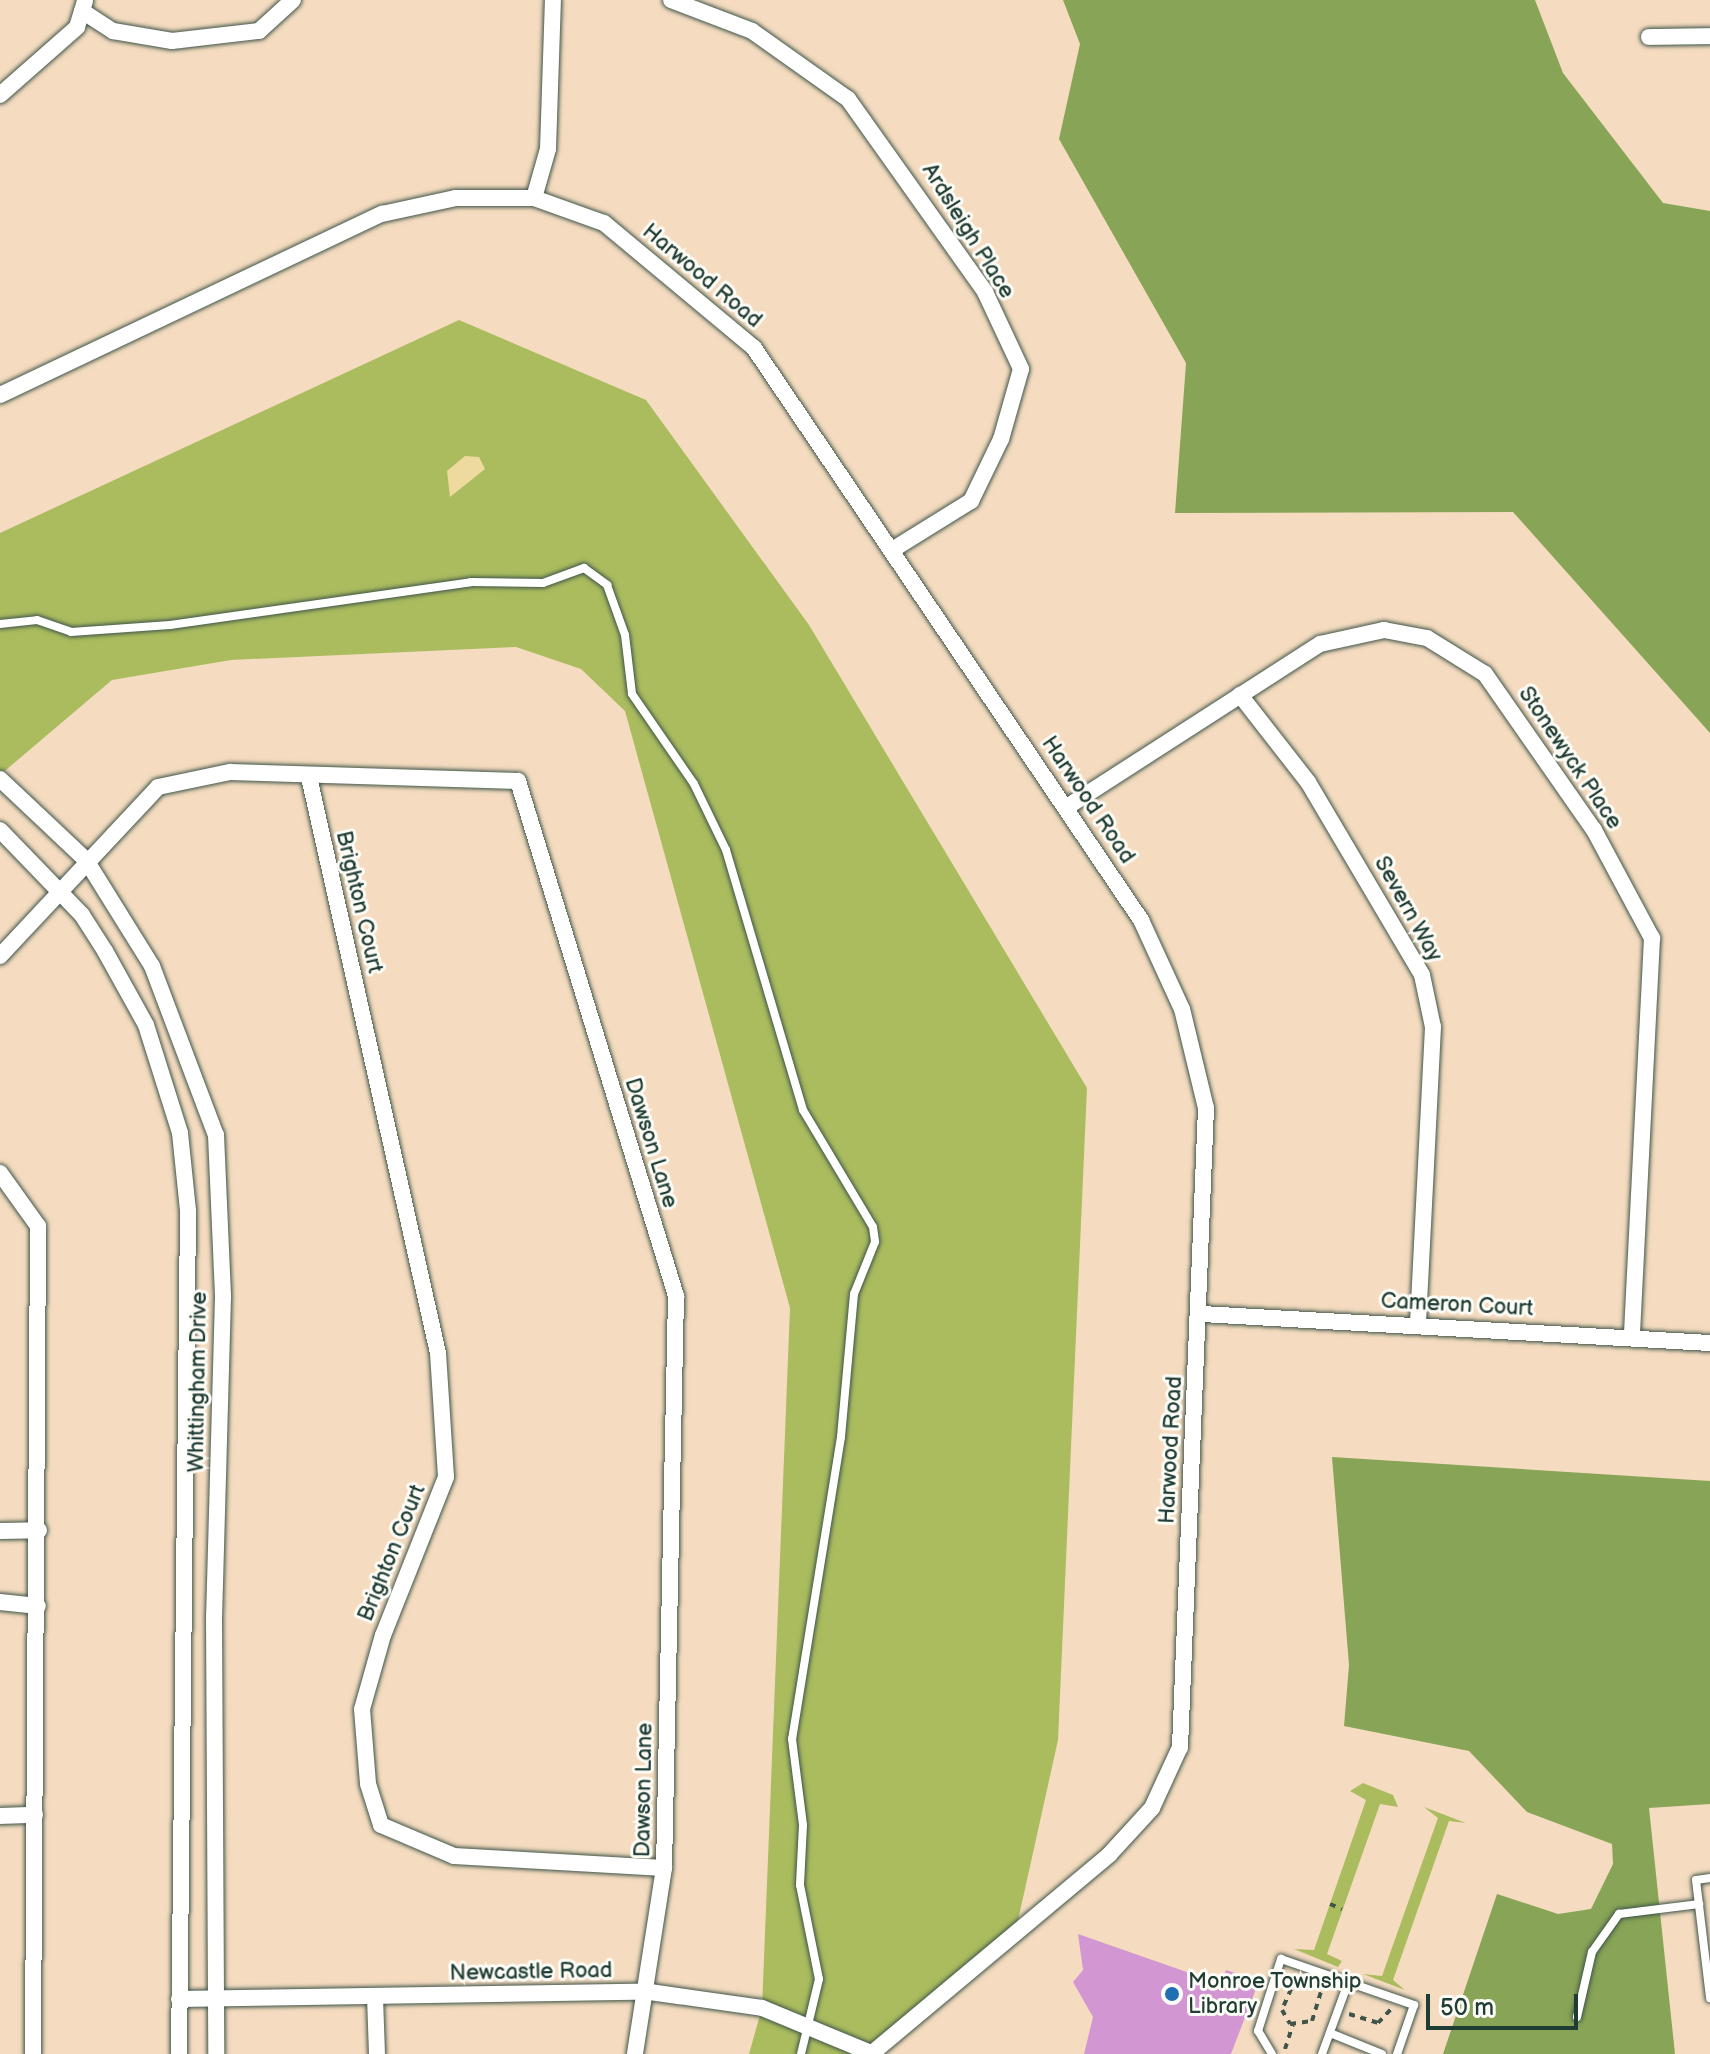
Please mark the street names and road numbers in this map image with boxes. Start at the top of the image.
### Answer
street label: Ardsleigh Place [916,159,1020,303]
street label: Harwood Road [637,218,767,334]
street label: Stonewyck Place [1513,682,1627,834]
street label: Harwood Road [1036,731,1140,869]
street label: Brighton Court [330,828,388,976]
street label: Severn Way [1368,851,1448,967]
street label: Dawson Lane [619,1075,683,1211]
street label: Cameron Court [1380,1288,1534,1322]
street label: Whittingham Drive [183,1291,213,1473]
street label: Harwood Road [1154,1376,1188,1524]
street label: Brighton Court [353,1481,431,1625]
street label: Dawson Lane [630,1722,658,1858]
street label: Newcastle Road [449,1957,613,1987]

